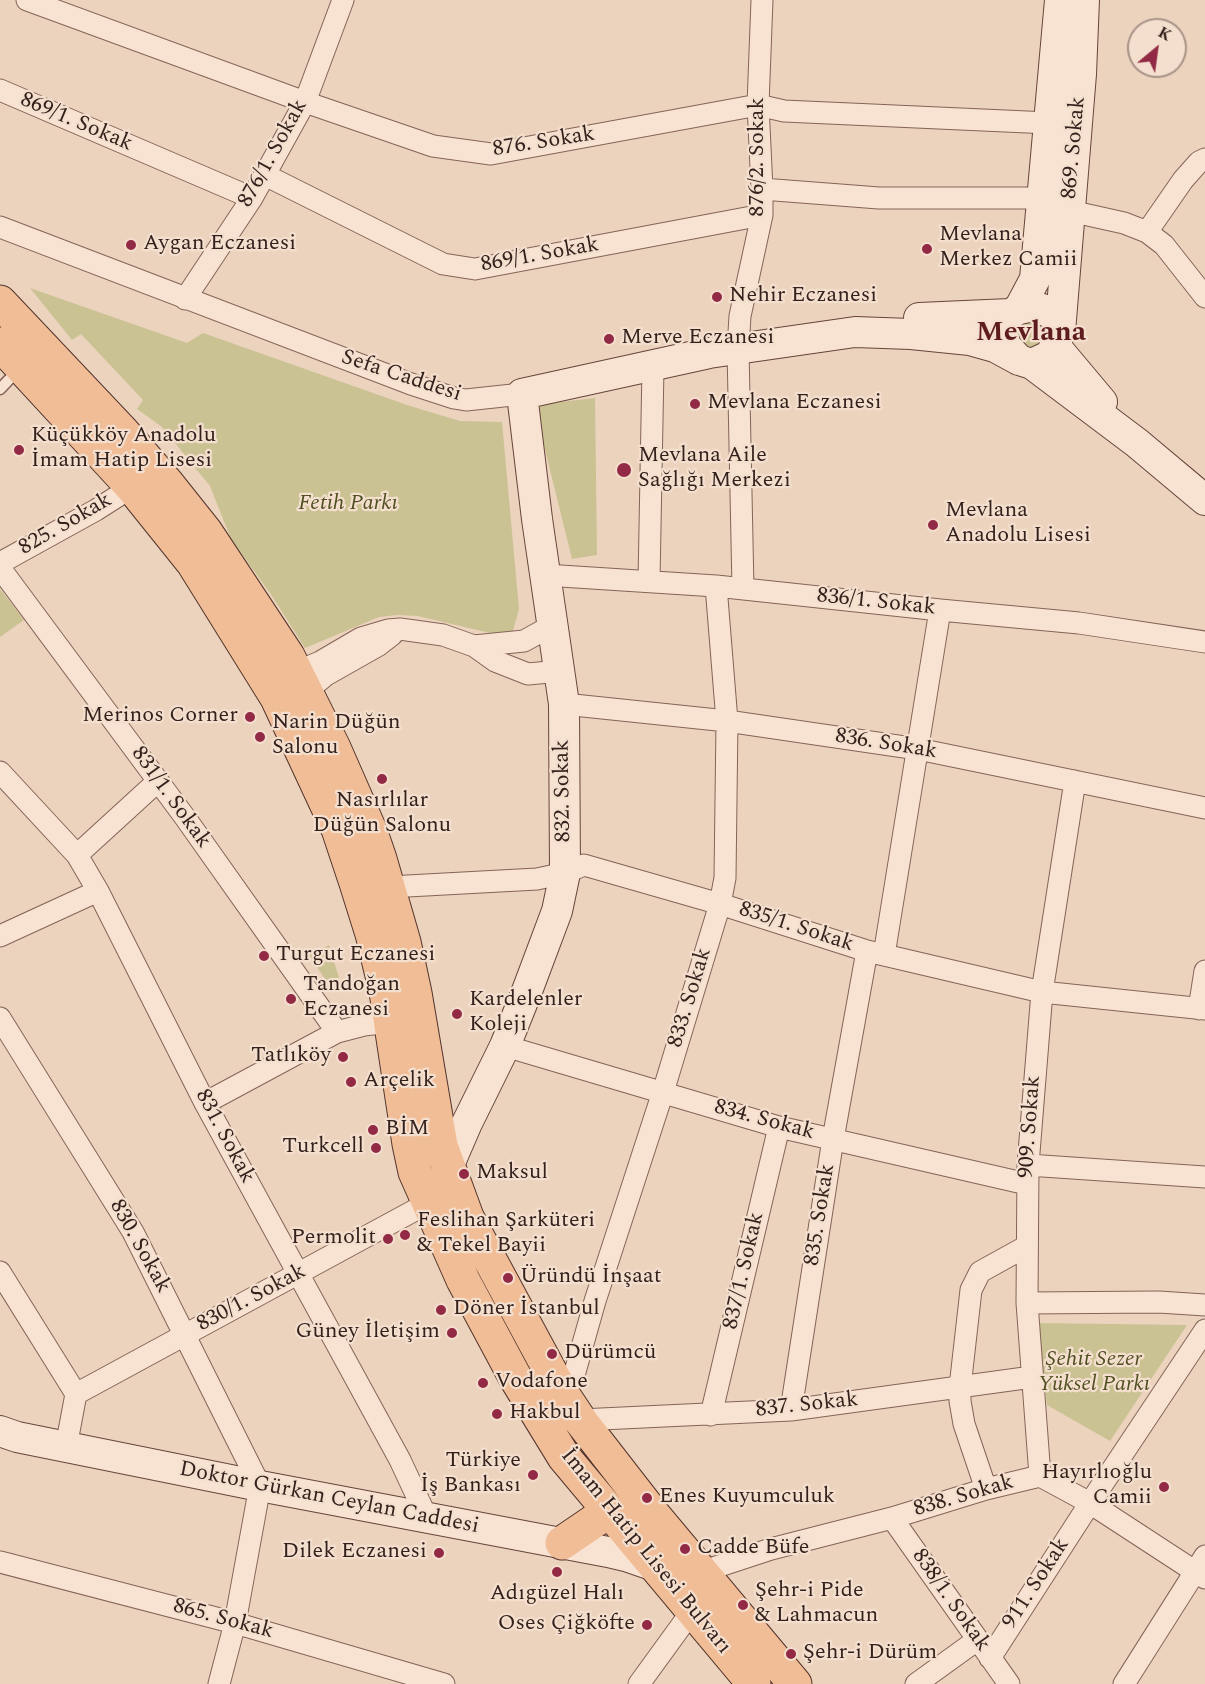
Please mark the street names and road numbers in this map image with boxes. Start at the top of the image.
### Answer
street label: 869/1. Sokak [16,88,136,158]
street label: 876/1. Sokak [234,95,314,213]
street label: 869. Sokak [1057,96,1093,200]
street label: 876/2. Sokak [746,97,772,217]
street label: 876. Sokak [491,122,597,164]
street label: 869/1. Sokak [479,233,601,279]
street label: Sefa Caddesi [338,345,464,409]
street label: 825. Sokak [15,488,117,562]
street label: 836/1. Sokak [815,584,937,622]
street label: 836. Sokak [833,724,939,766]
street label: 832. Sokak [550,739,578,843]
street label: 831/1. Sokak [124,742,216,854]
street label: 835/1. Sokak [735,897,857,959]
street label: 833. Sokak [663,945,719,1051]
street label: 909. Sokak [1014,1075,1048,1179]
street label: 831. Sokak [188,1085,260,1189]
street label: 834. Sokak [711,1095,817,1147]
street label: 835. Sokak [800,1162,842,1268]
street label: 830. Sokak [103,1196,175,1298]
street label: 837/1. Sokak [719,1210,771,1332]
street label: 830/1. Sokak [193,1259,311,1339]
street label: 837. Sokak [754,1387,860,1425]
street label: İmam Hatip Lisesi Bulvarı [554,1444,736,1660]
street label: Doktor Gürkan Ceylan Caddesi [177,1457,481,1541]
street label: 838. Sokak [911,1470,1017,1524]
street label: 911. Sokak [998,1534,1076,1634]
street label: 838/1. Sokak [905,1545,995,1657]
street label: 865. Sokak [170,1594,276,1646]

